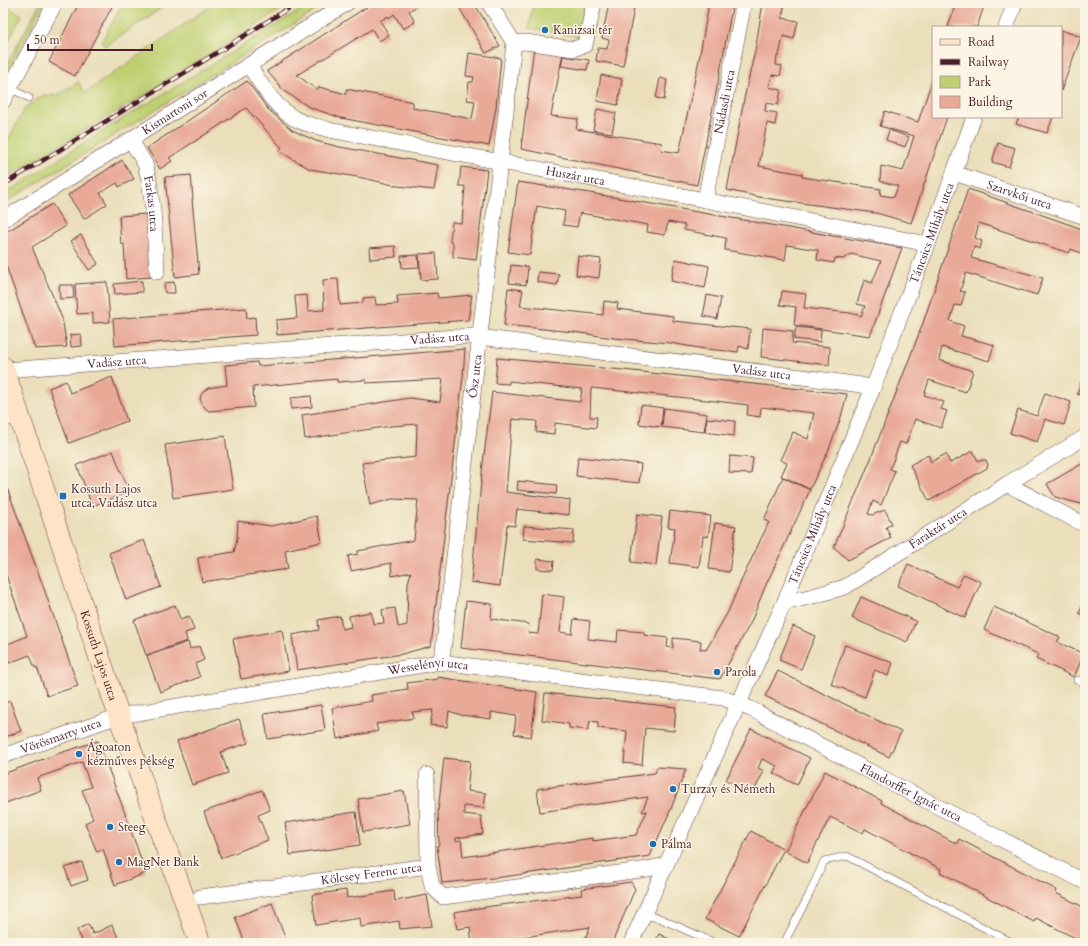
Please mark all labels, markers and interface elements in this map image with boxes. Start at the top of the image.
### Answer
place label: Kanizsai tér [553,22,613,38]
marker: Kanizsai tér [540,25,550,35]
scale bar [28,26,152,52]
legend [932,26,1062,118]
text: 50 m [34,32,61,48]
text: Road [968,34,995,50]
text: Railway [968,54,1010,70]
street label: Nádasdi utca [710,68,739,135]
text: Park [968,74,992,90]
street label: Kismartoni sor [139,85,211,138]
text: Building [968,94,1013,110]
street label: Huszár utca [544,163,607,189]
street label: Farkas utca [140,174,162,233]
street label: Szarvkői utca [985,177,1055,214]
street label: Táncsics Mihály utca [906,180,958,286]
street label: Vadász utca [410,328,471,348]
street label: Vadász utca [87,352,148,372]
street label: Ősz utca [464,353,486,399]
street label: Vadász utca [731,360,793,384]
place label: Kossuth Lajos utca, Vadász utca [71,481,158,511]
street label: Táncsics Mihály utca [785,481,840,587]
marker: Kossuth Lajos utca, Vadász utca [58,491,68,501]
street label: Faraktár utca [906,503,970,552]
street label: Kossuth Lajos utca [76,608,122,704]
street label: Wesselényi utca [385,654,470,679]
place label: Parola [725,664,757,680]
marker: Parola [712,667,722,677]
street label: Vörösmarty utca [18,715,104,757]
place label: Ágoaton kézműves pékség [87,738,174,769]
marker: Ágoaton kézműves pékség [74,749,84,759]
street label: Flandorffer Ignác utca [857,760,965,826]
place label: Turzay és Németh [681,781,776,797]
marker: Turzay és Németh [668,784,678,794]
place label: Steeg [118,819,146,835]
marker: Steeg [105,822,115,832]
place label: Pálma [661,836,692,852]
marker: Pálma [648,839,658,849]
place label: MagNet Bank [127,854,200,870]
marker: MagNet Bank [114,857,124,867]
street label: Kölcsey Ferenc utca [320,859,424,888]

